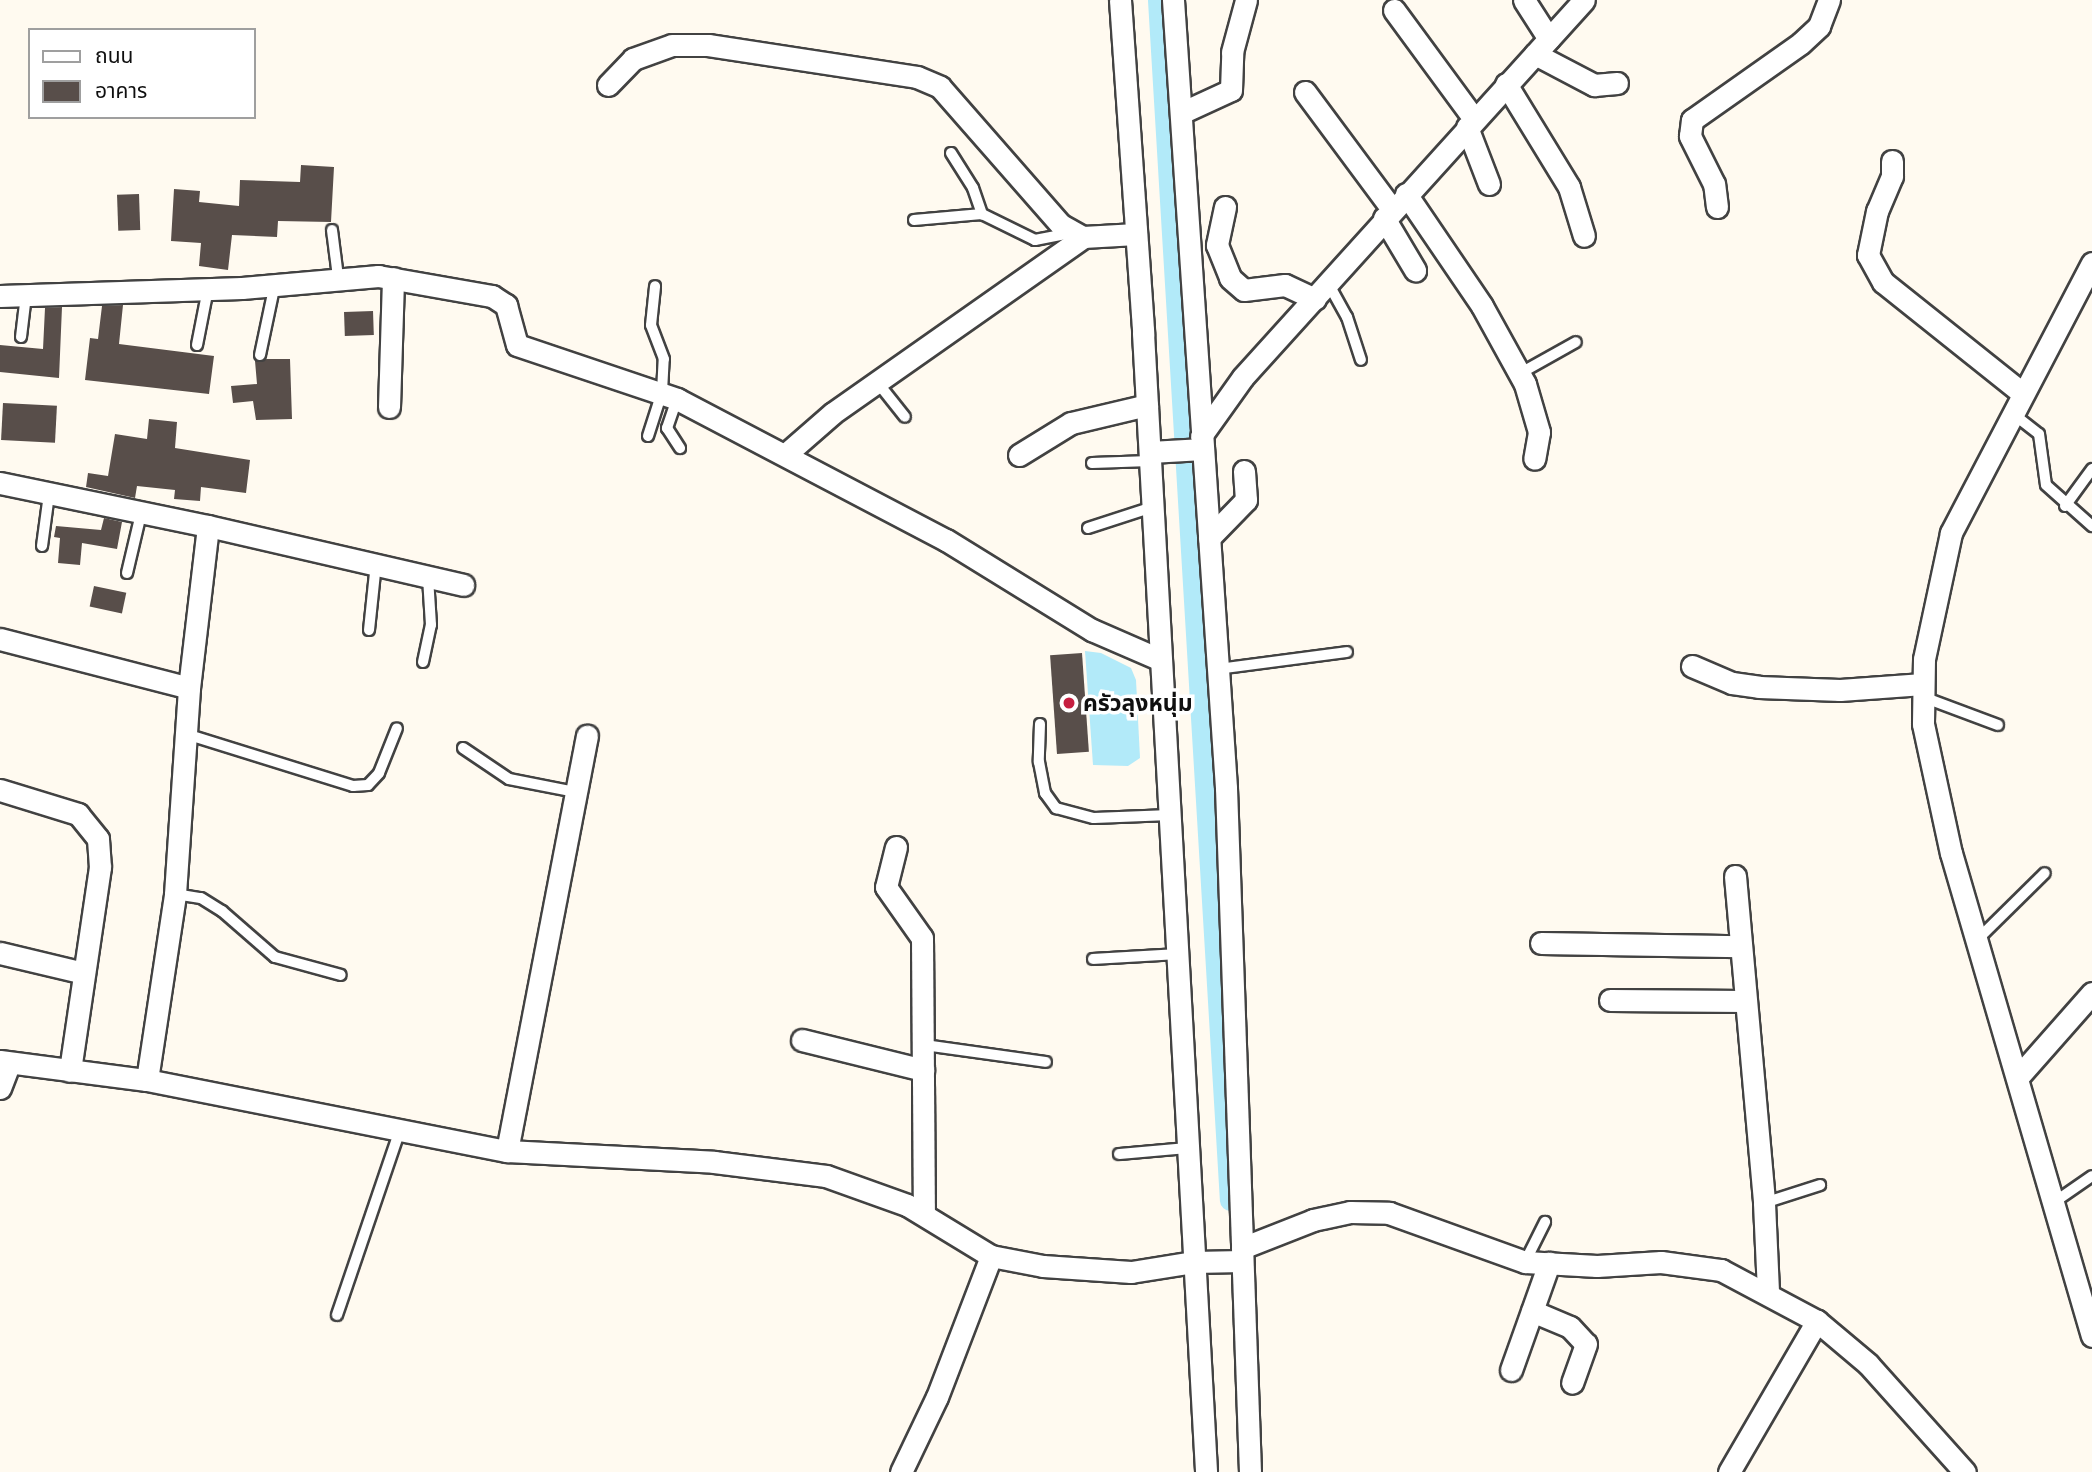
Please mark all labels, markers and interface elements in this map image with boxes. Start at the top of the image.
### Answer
legend [28,28,256,119]
text: ถนน [95,41,133,70]
text: อาคาร [95,76,147,105]
place label: ครัวลุงหนุ่ม [1083,689,1193,717]
marker: ครัวลุงหนุ่ม [1061,695,1077,711]

